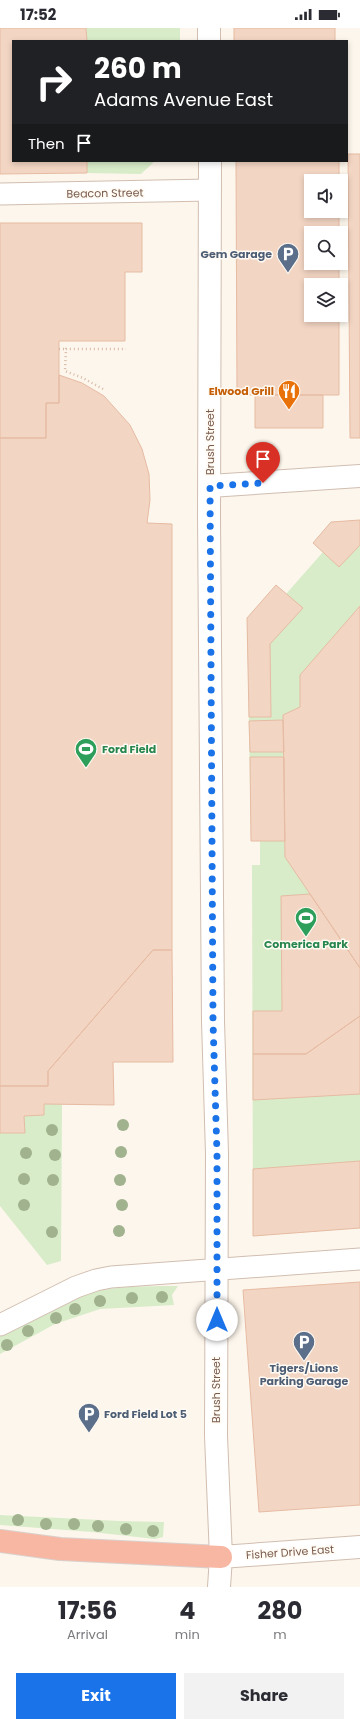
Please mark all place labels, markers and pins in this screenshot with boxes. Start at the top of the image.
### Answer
parking icon: Gem Garage [275,241,301,274]
place label: Gem Garage [201,246,272,262]
restaurant icon: Elwood Grill [276,378,302,411]
place label: Elwood Grill [209,383,274,399]
pin [246,442,280,483]
sports icon: Ford Field [73,736,99,769]
place label: Ford Field [102,741,156,757]
sports icon: Comerica Park [293,905,319,938]
place label: Comerica Park [264,936,348,952]
parking icon: Tigers/Lions Parking Garage [291,1329,317,1362]
place label: Tigers/Lions Parking Garage [260,1360,349,1389]
parking icon: Ford Field Lot 5 [76,1401,102,1434]
place label: Ford Field Lot 5 [104,1406,187,1422]

